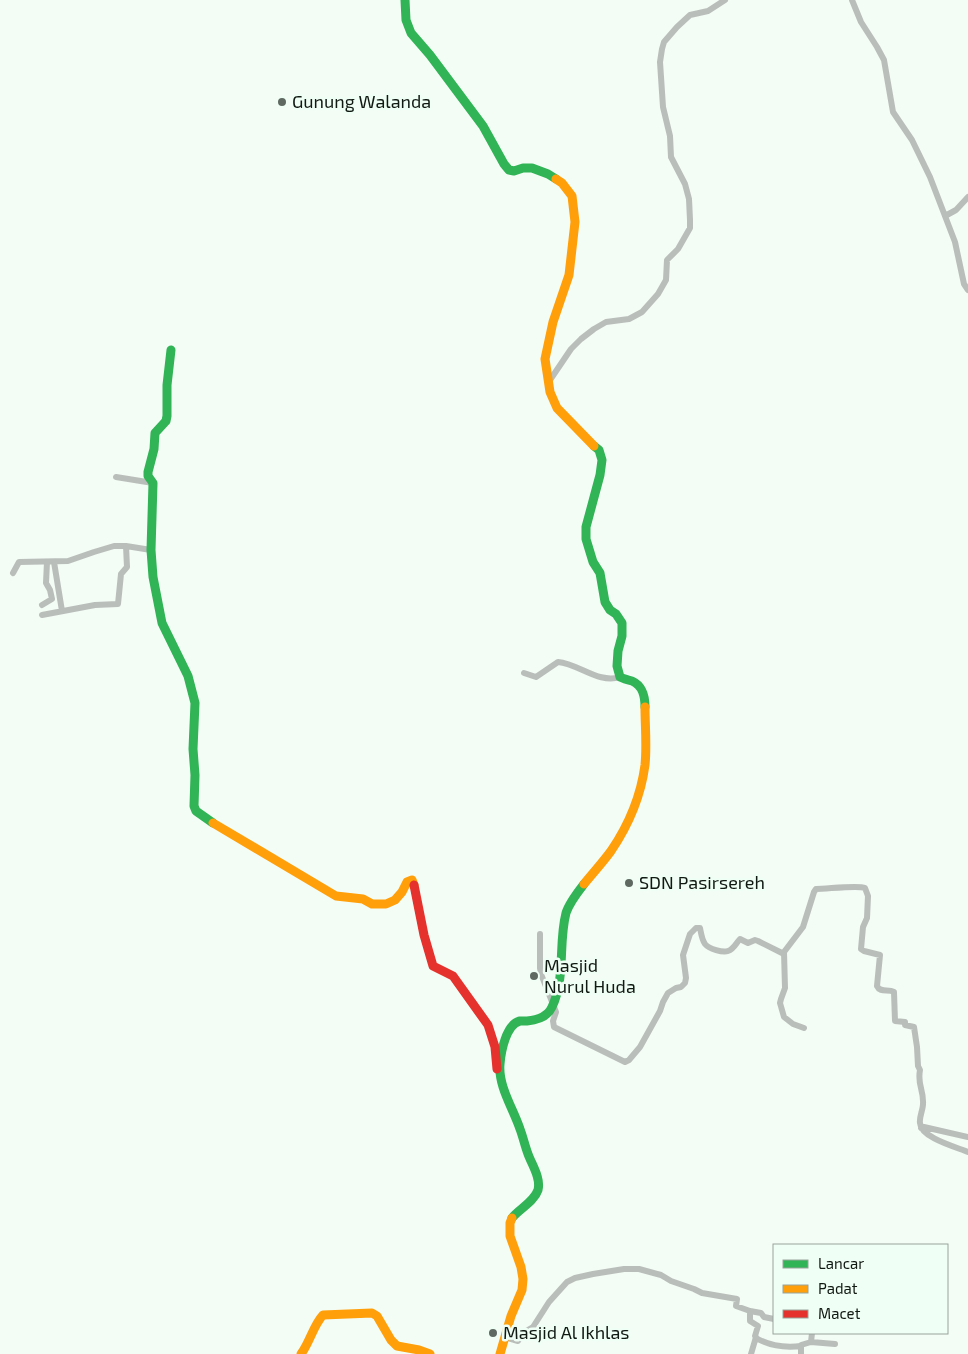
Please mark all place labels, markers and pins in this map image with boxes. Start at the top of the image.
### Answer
place label: Gunung Walanda [292,90,431,112]
marker: Gunung Walanda [276,96,288,108]
place label: SDN Pasirsereh [639,871,765,893]
marker: SDN Pasirsereh [623,877,635,889]
place label: Masjid Nurul Huda [544,954,636,997]
marker: Masjid Nurul Huda [528,970,540,982]
place label: Masjid Al Ikhlas [503,1321,630,1343]
marker: Masjid Al Ikhlas [487,1327,499,1339]

